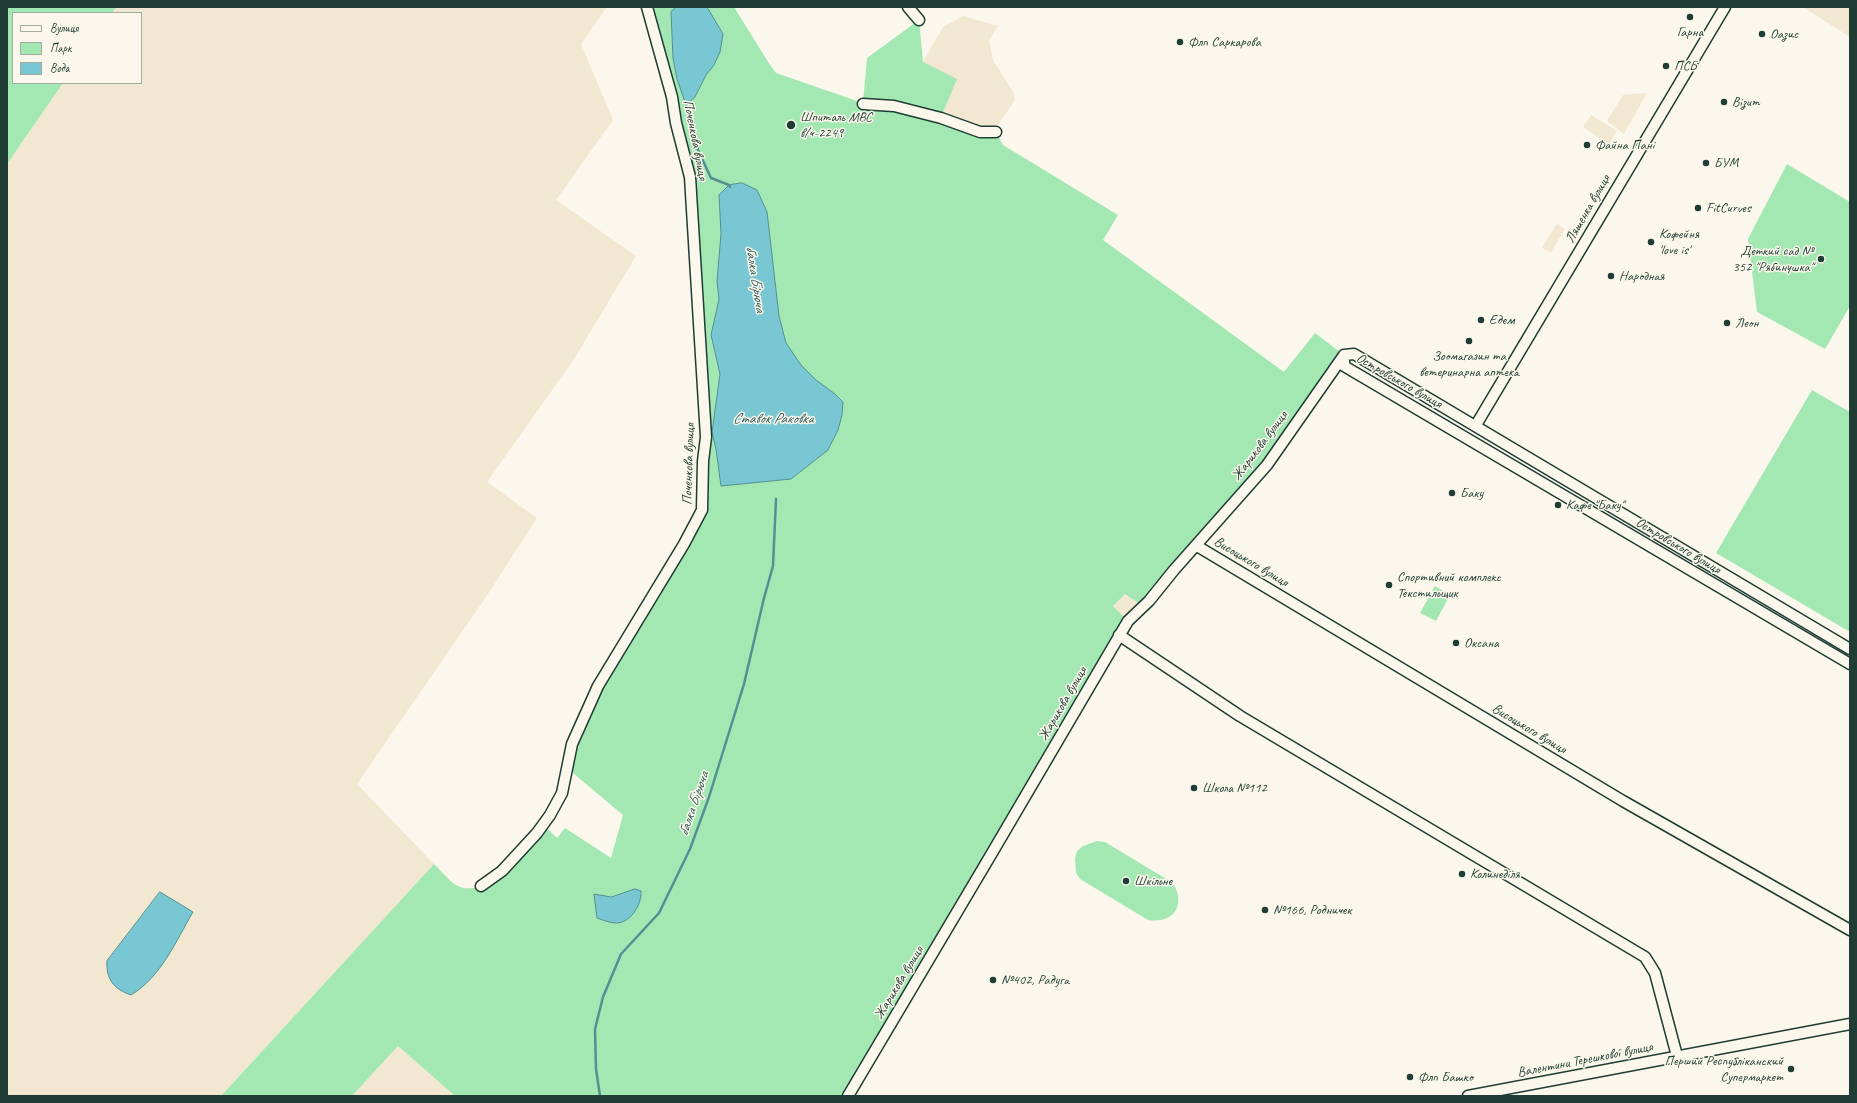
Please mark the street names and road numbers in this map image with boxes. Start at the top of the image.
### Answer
street label: Поченкова вулиця [679,98,711,182]
street label: Ляшенка вулиця [1562,172,1614,246]
street label: Островського вулиця [1353,350,1445,412]
street label: Жарикова вулиця [1228,408,1292,484]
street label: Поченкова вулиця [679,423,699,505]
street label: Островського вулиця [1632,514,1724,578]
street label: Висоцького вулиця [1211,533,1291,591]
street label: Жарикова вулиця [1035,664,1091,744]
street label: Висоцького вулиця [1489,700,1569,758]
street label: Жарикова вулиця [871,943,927,1023]
street label: Валентини Терешкової вулиця [1516,1039,1654,1081]

